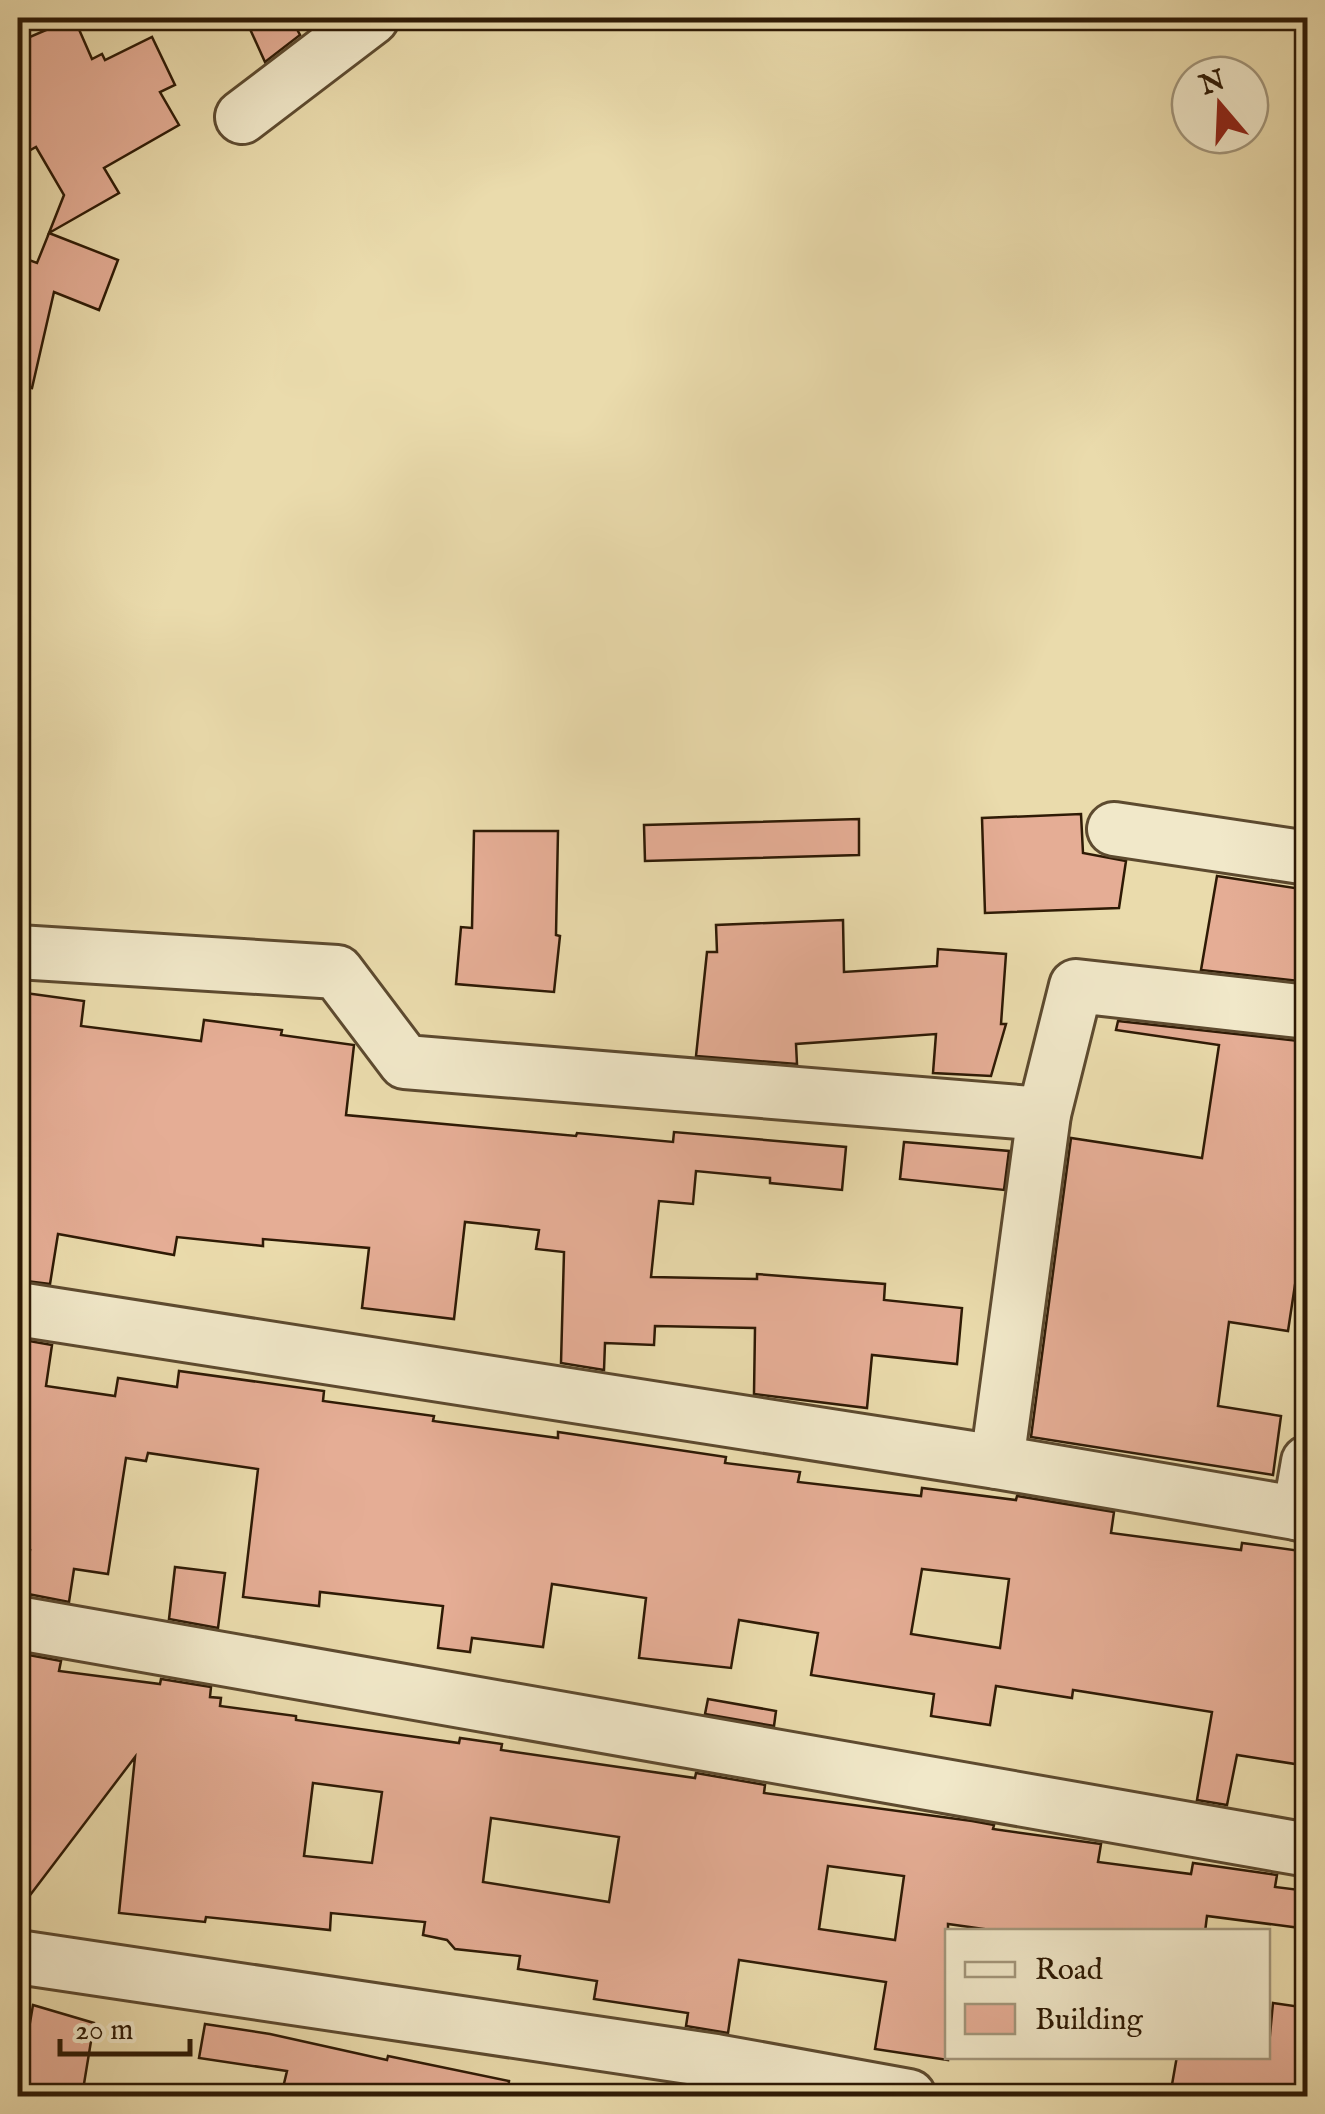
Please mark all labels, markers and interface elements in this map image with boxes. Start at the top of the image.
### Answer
north arrow [1170,55,1270,155]
text: N [1195,63,1230,105]
legend [945,1929,1270,2059]
text: Road [1035,1952,1104,1990]
scale bar [60,1994,190,2056]
text: Building [1035,2002,1144,2040]
text: 20 m [75,2012,134,2050]

